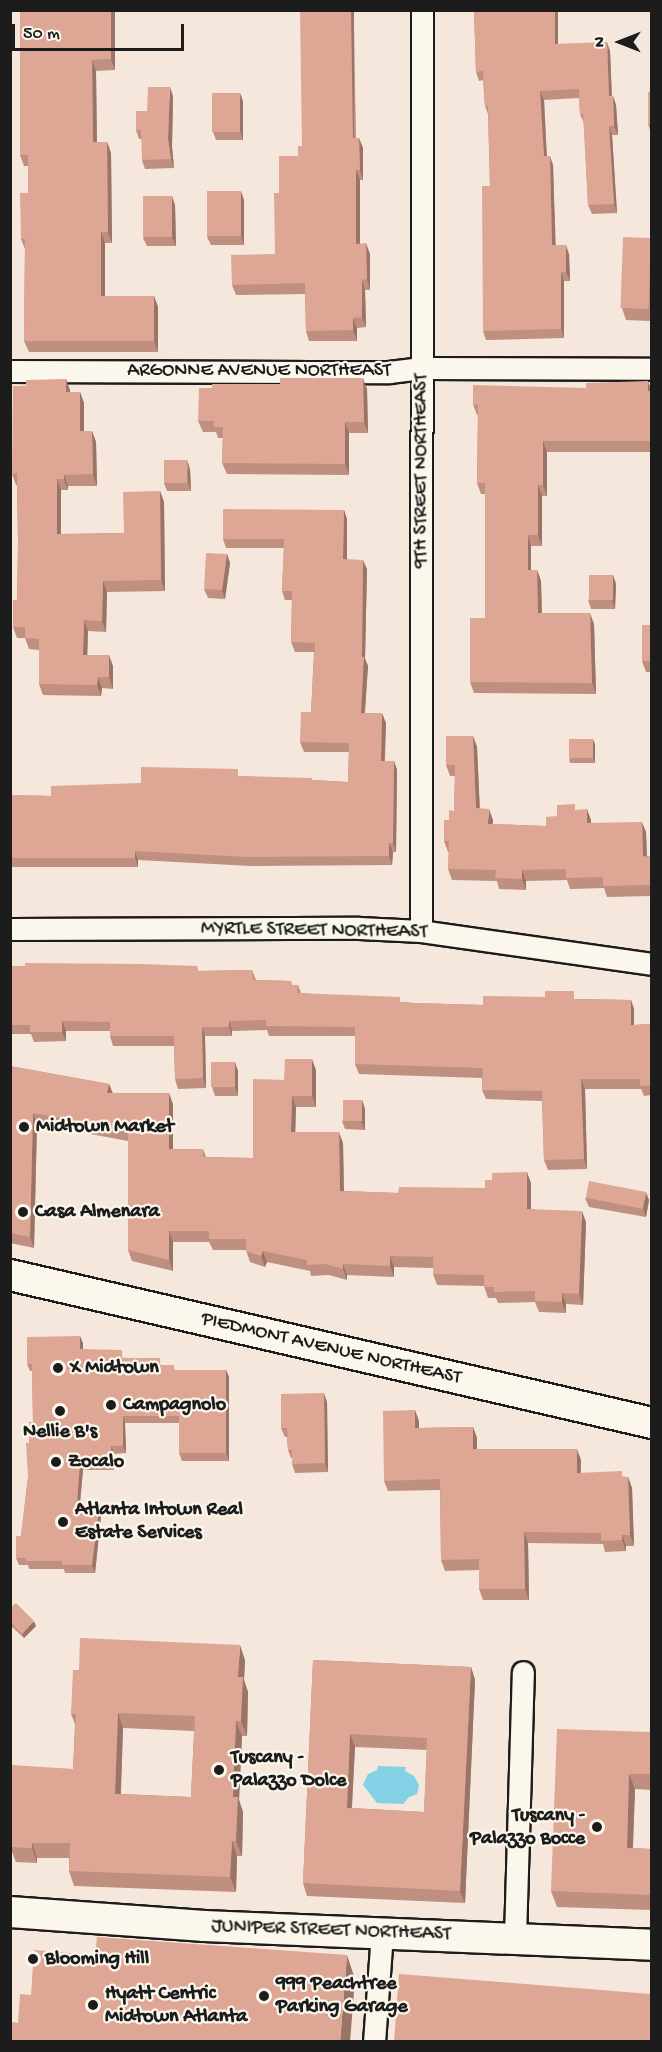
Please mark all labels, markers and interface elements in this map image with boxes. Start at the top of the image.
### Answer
scale bar [15,12,188,50]
north arrow [590,12,650,72]
text: 50 m [23,24,60,45]
text: N [592,37,611,47]
street label: ARGONNE AVENUE NORTHEAST [127,359,391,383]
street label: 9TH STREET NORTHEAST [410,374,434,568]
street label: MYRTLE STREET NORTHEAST [201,917,427,945]
place label: Midtown Market [36,1115,174,1139]
marker: Midtown Market [17,1120,31,1134]
place label: Casa Almenara [35,1200,160,1224]
marker: Casa Almenara [16,1205,30,1219]
street label: PIEDMONT AVENUE NORTHEAST [199,1307,463,1391]
place label: X Midtown [70,1356,159,1380]
marker: X Midtown [51,1361,65,1375]
place label: Campagnolo [123,1393,226,1417]
marker: Campagnolo [104,1398,118,1412]
marker: Nellie B's [53,1404,67,1418]
place label: Nellie B's [23,1420,97,1444]
place label: Zocalo [68,1450,124,1474]
marker: Zocalo [49,1455,63,1469]
place label: Atlanta Intown Real Estate Services [75,1498,243,1545]
marker: Atlanta Intown Real Estate Services [56,1515,70,1529]
place label: Tuscany - Palazzo Dolce [231,1746,346,1793]
marker: Tuscany - Palazzo Dolce [212,1763,226,1777]
place label: Tuscany - Palazzo Bocce [470,1804,585,1851]
marker: Tuscany - Palazzo Bocce [590,1820,604,1834]
street label: JUNIPER STREET NORTHEAST [211,1915,451,1947]
place label: Blooming Hill [45,1947,149,1971]
marker: Blooming Hill [26,1952,40,1966]
place label: 999 Peachtree Parking Garage [276,1972,408,2019]
place label: Hyatt Centric Midtown Atlanta [105,1982,247,2029]
marker: 999 Peachtree Parking Garage [257,1989,271,2003]
marker: Hyatt Centric Midtown Atlanta [86,1998,100,2012]

